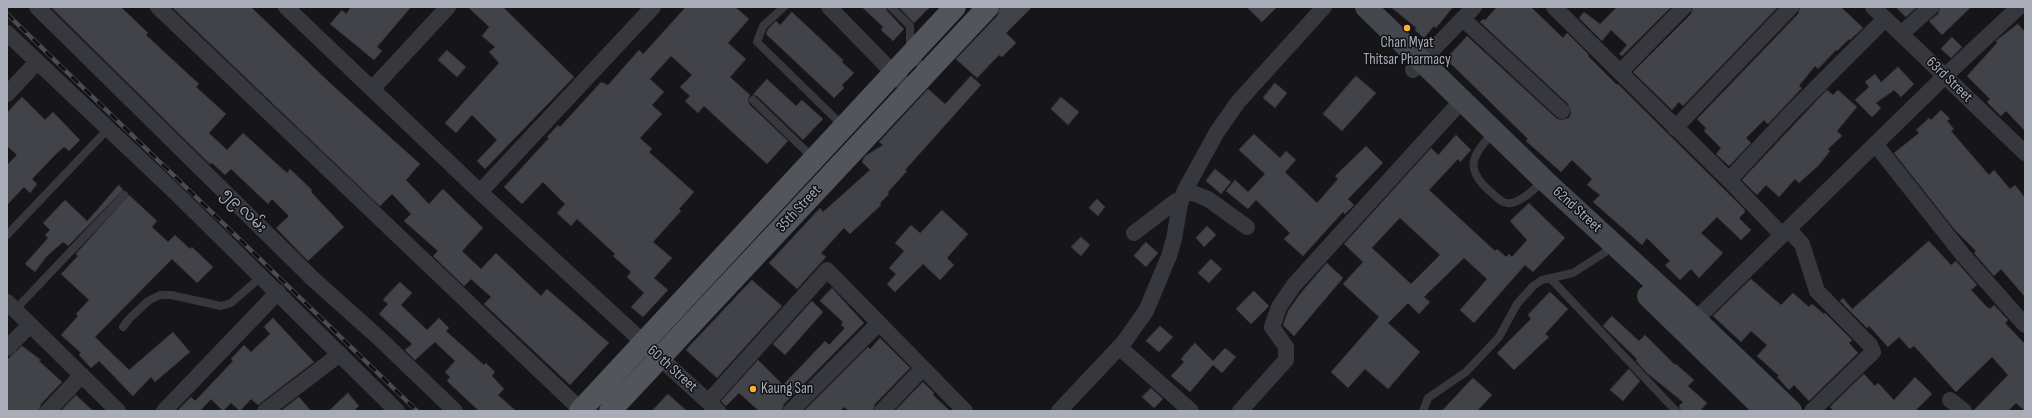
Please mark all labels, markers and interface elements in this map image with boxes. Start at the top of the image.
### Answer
marker: Chan Myat Thitsar Pharmacy [1402,23,1412,33]
place label: Chan Myat Thitsar Pharmacy [1363,34,1451,69]
street label: 63rd Street [1922,54,1976,106]
street label: 35th Street [773,182,825,236]
street label: 62nd Street [1549,183,1605,237]
street label: ၅၉ လမ်း [218,185,270,237]
street label: 60 th Street [643,342,701,396]
place label: Kaung San [761,380,813,398]
marker: Kaung San [748,384,758,394]

